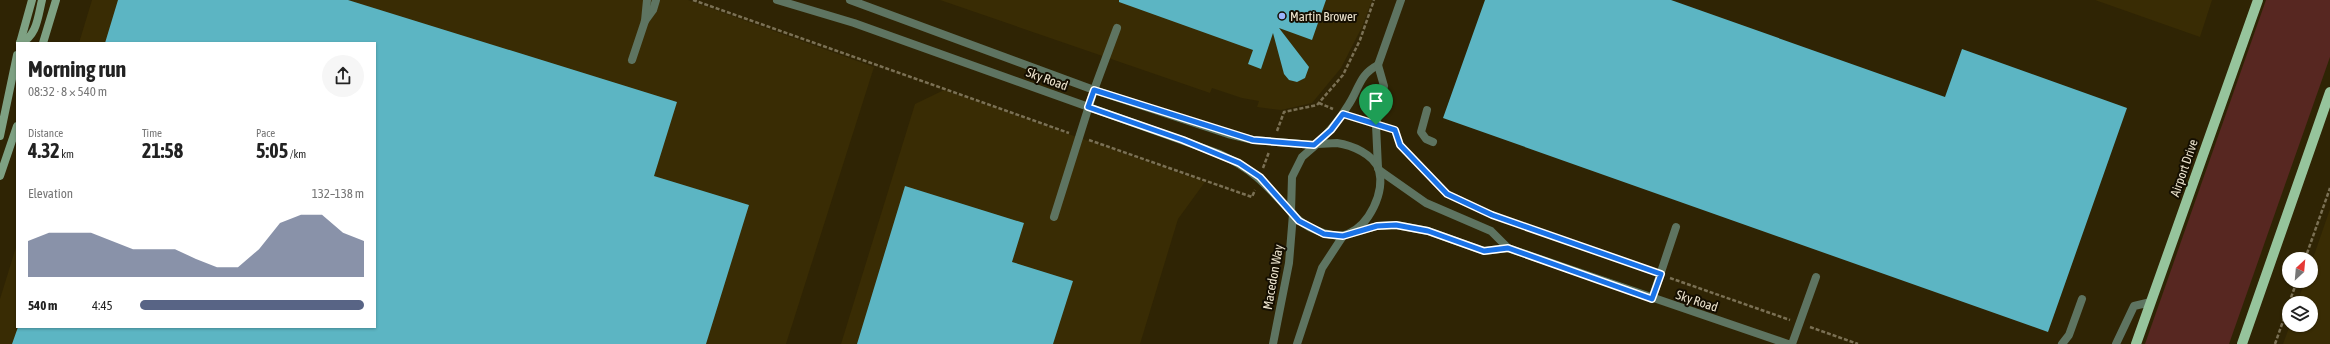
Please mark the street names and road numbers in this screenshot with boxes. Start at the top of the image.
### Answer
street label: Sky Road [1024,65,1070,93]
street label: Airport Drive [2167,137,2201,199]
street label: Macedon Way [1260,242,1286,311]
street label: Sky Road [1674,287,1720,315]

